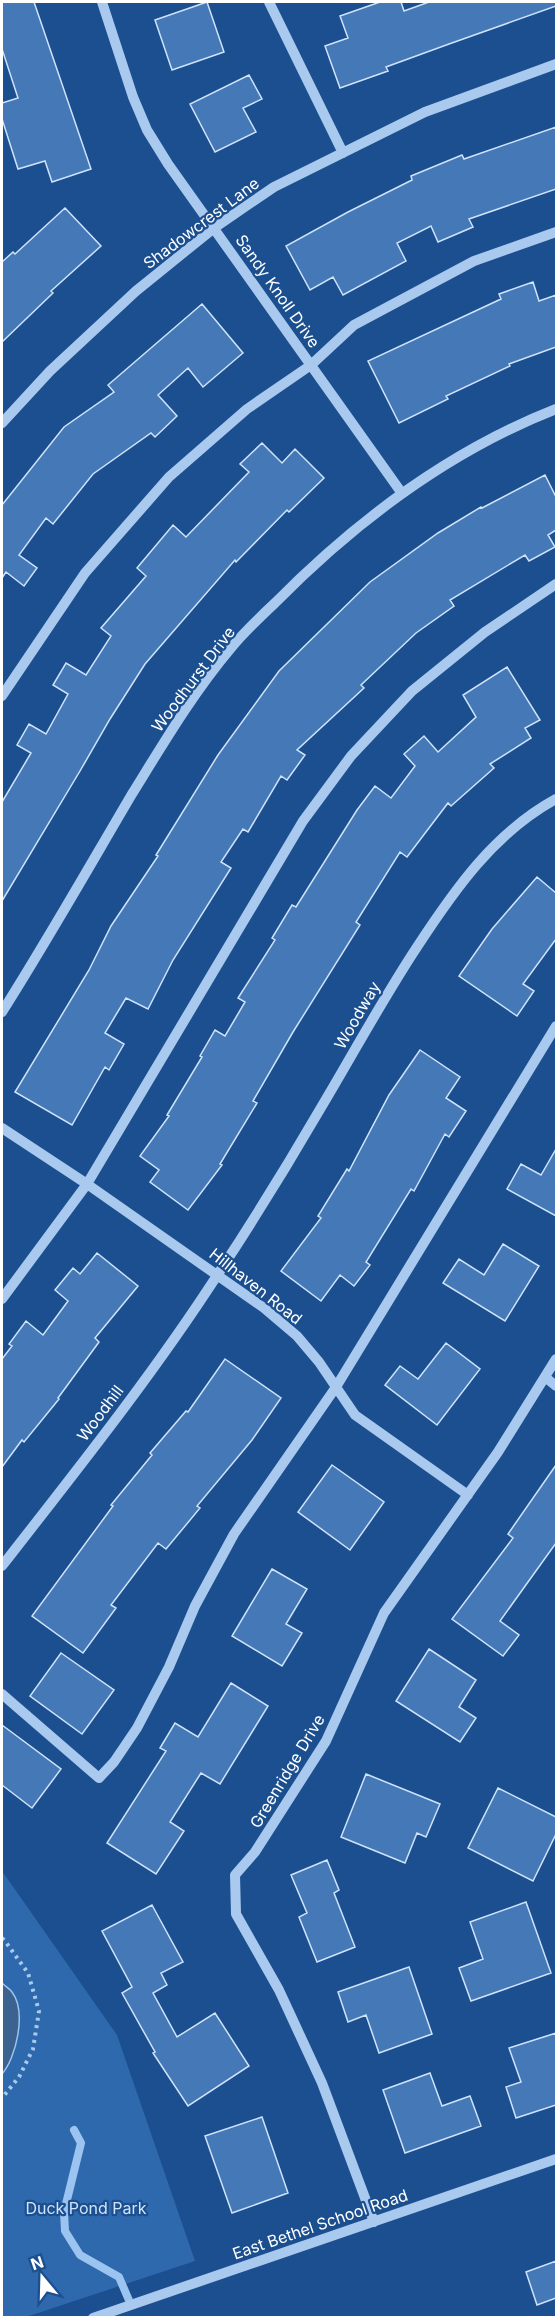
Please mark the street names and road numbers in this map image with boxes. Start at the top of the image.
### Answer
street label: Shadowcrest Lane [139,173,263,273]
street label: Sandy Knoll Drive [231,230,325,352]
street label: Woodhurst Drive [147,622,239,736]
street label: Woodway [330,978,384,1052]
street label: Hillhaven Road [206,1244,306,1328]
street label: Woodhill [72,1381,128,1445]
street label: Greenridge Drive [245,1711,329,1831]
street label: East Bethel School Road [230,2185,410,2263]

